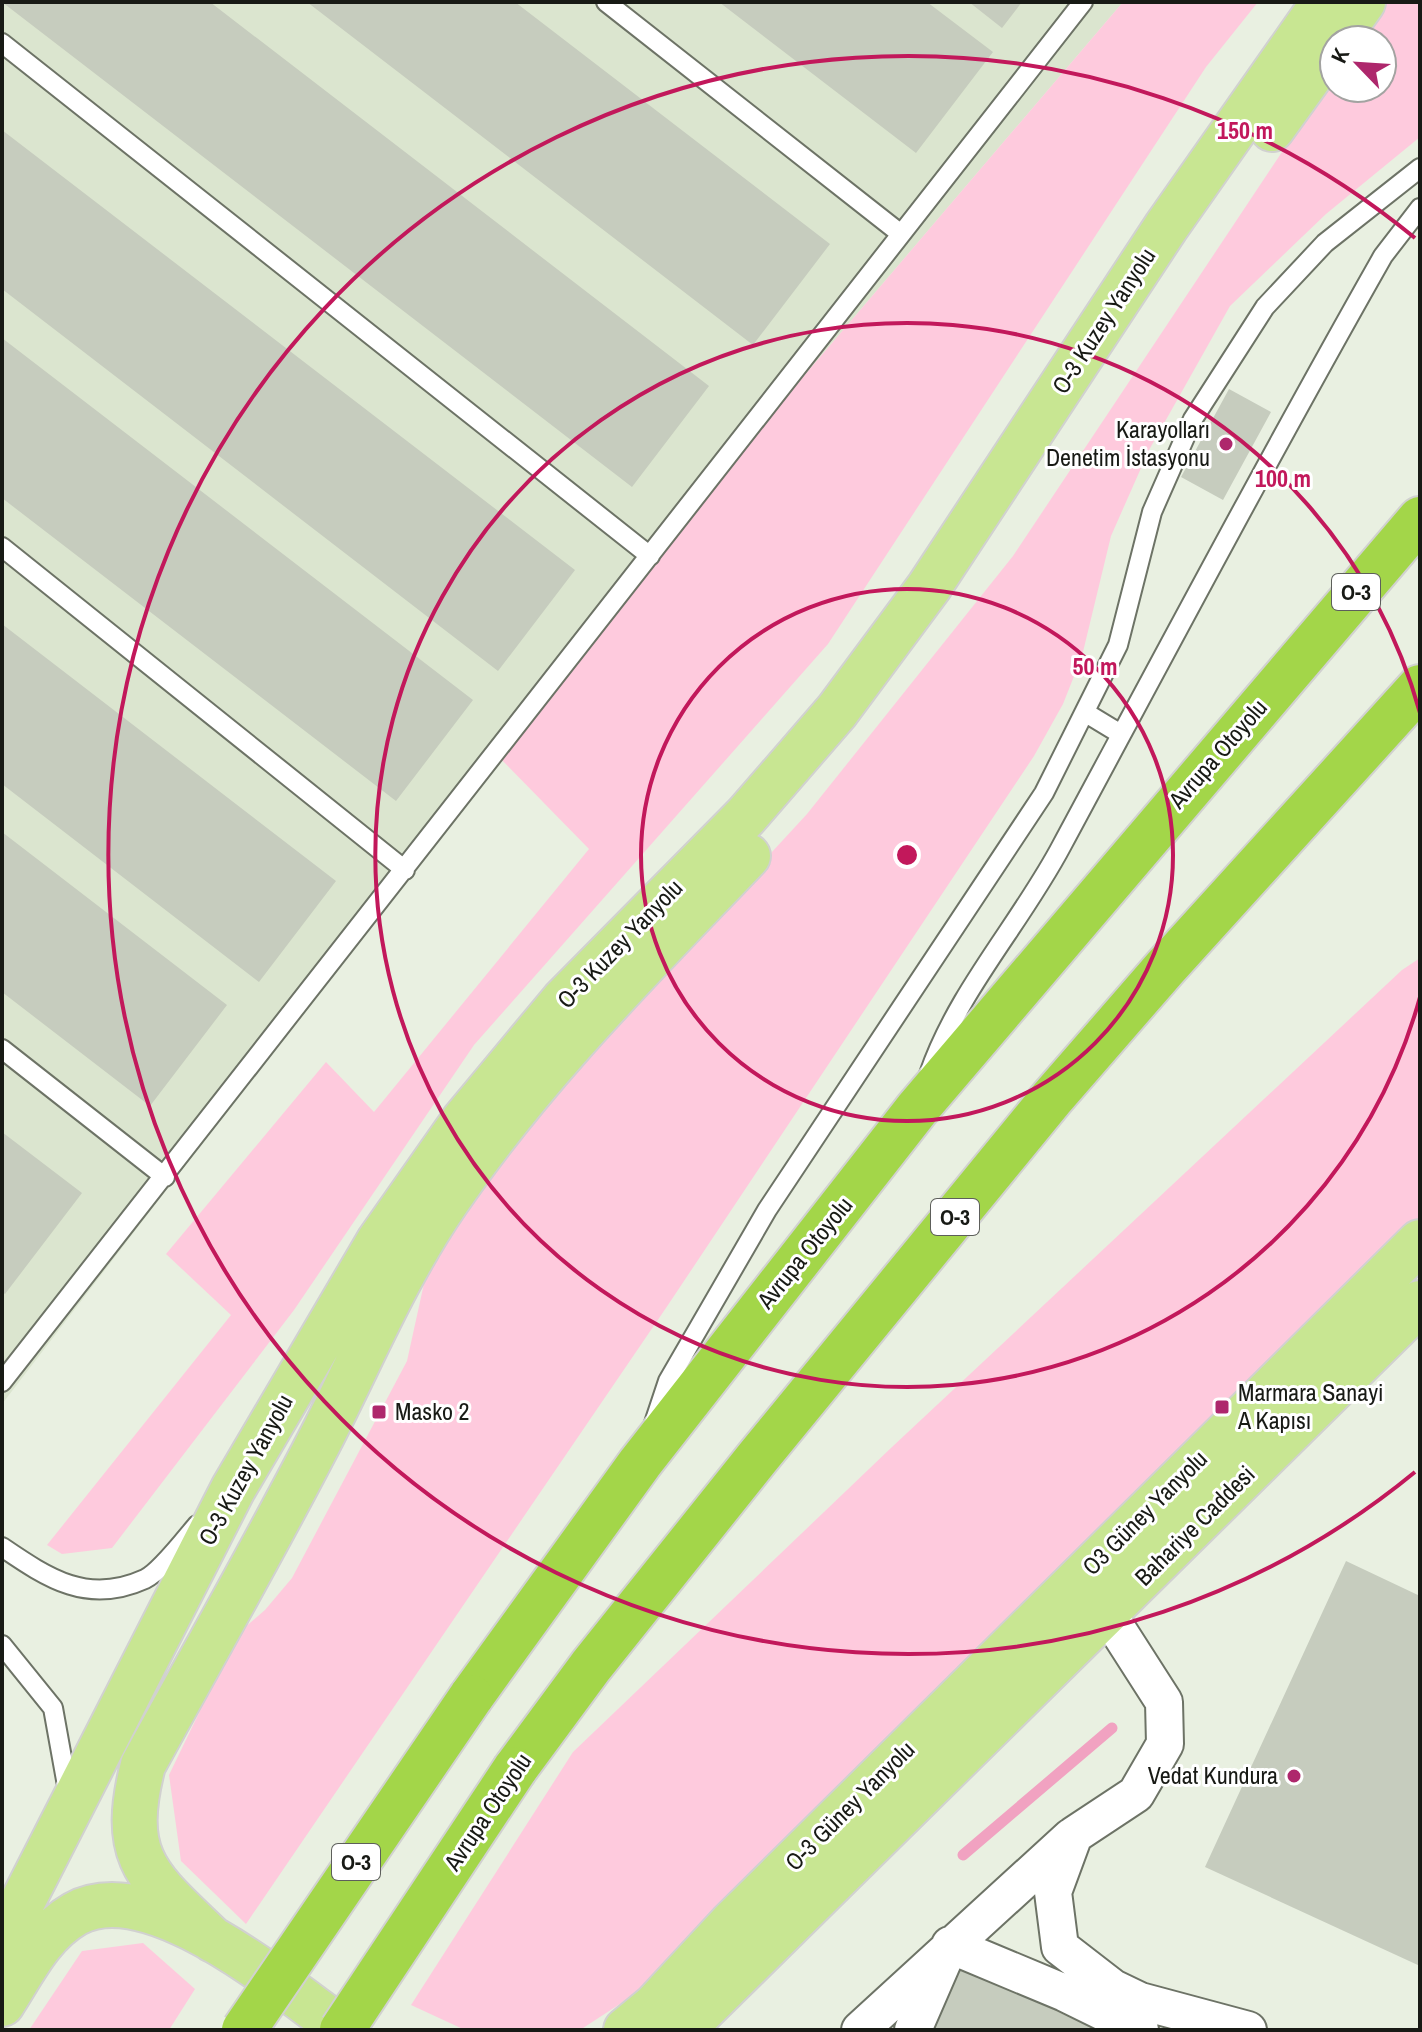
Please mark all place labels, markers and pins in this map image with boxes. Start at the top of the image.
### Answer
place label: Karayolları Denetim İstasyonu [1046,413,1210,473]
marker: Karayolları Denetim İstasyonu [1217,435,1235,453]
centre of rings [893,841,921,869]
place label: Marmara Sanayi A Kapısı [1237,1376,1383,1436]
place label: Masko 2 [395,1395,469,1427]
marker: Marmara Sanayi A Kapısı [1213,1398,1231,1416]
marker: Masko 2 [370,1403,388,1421]
place label: Vedat Kundura [1148,1759,1278,1791]
marker: Vedat Kundura [1285,1767,1303,1785]

